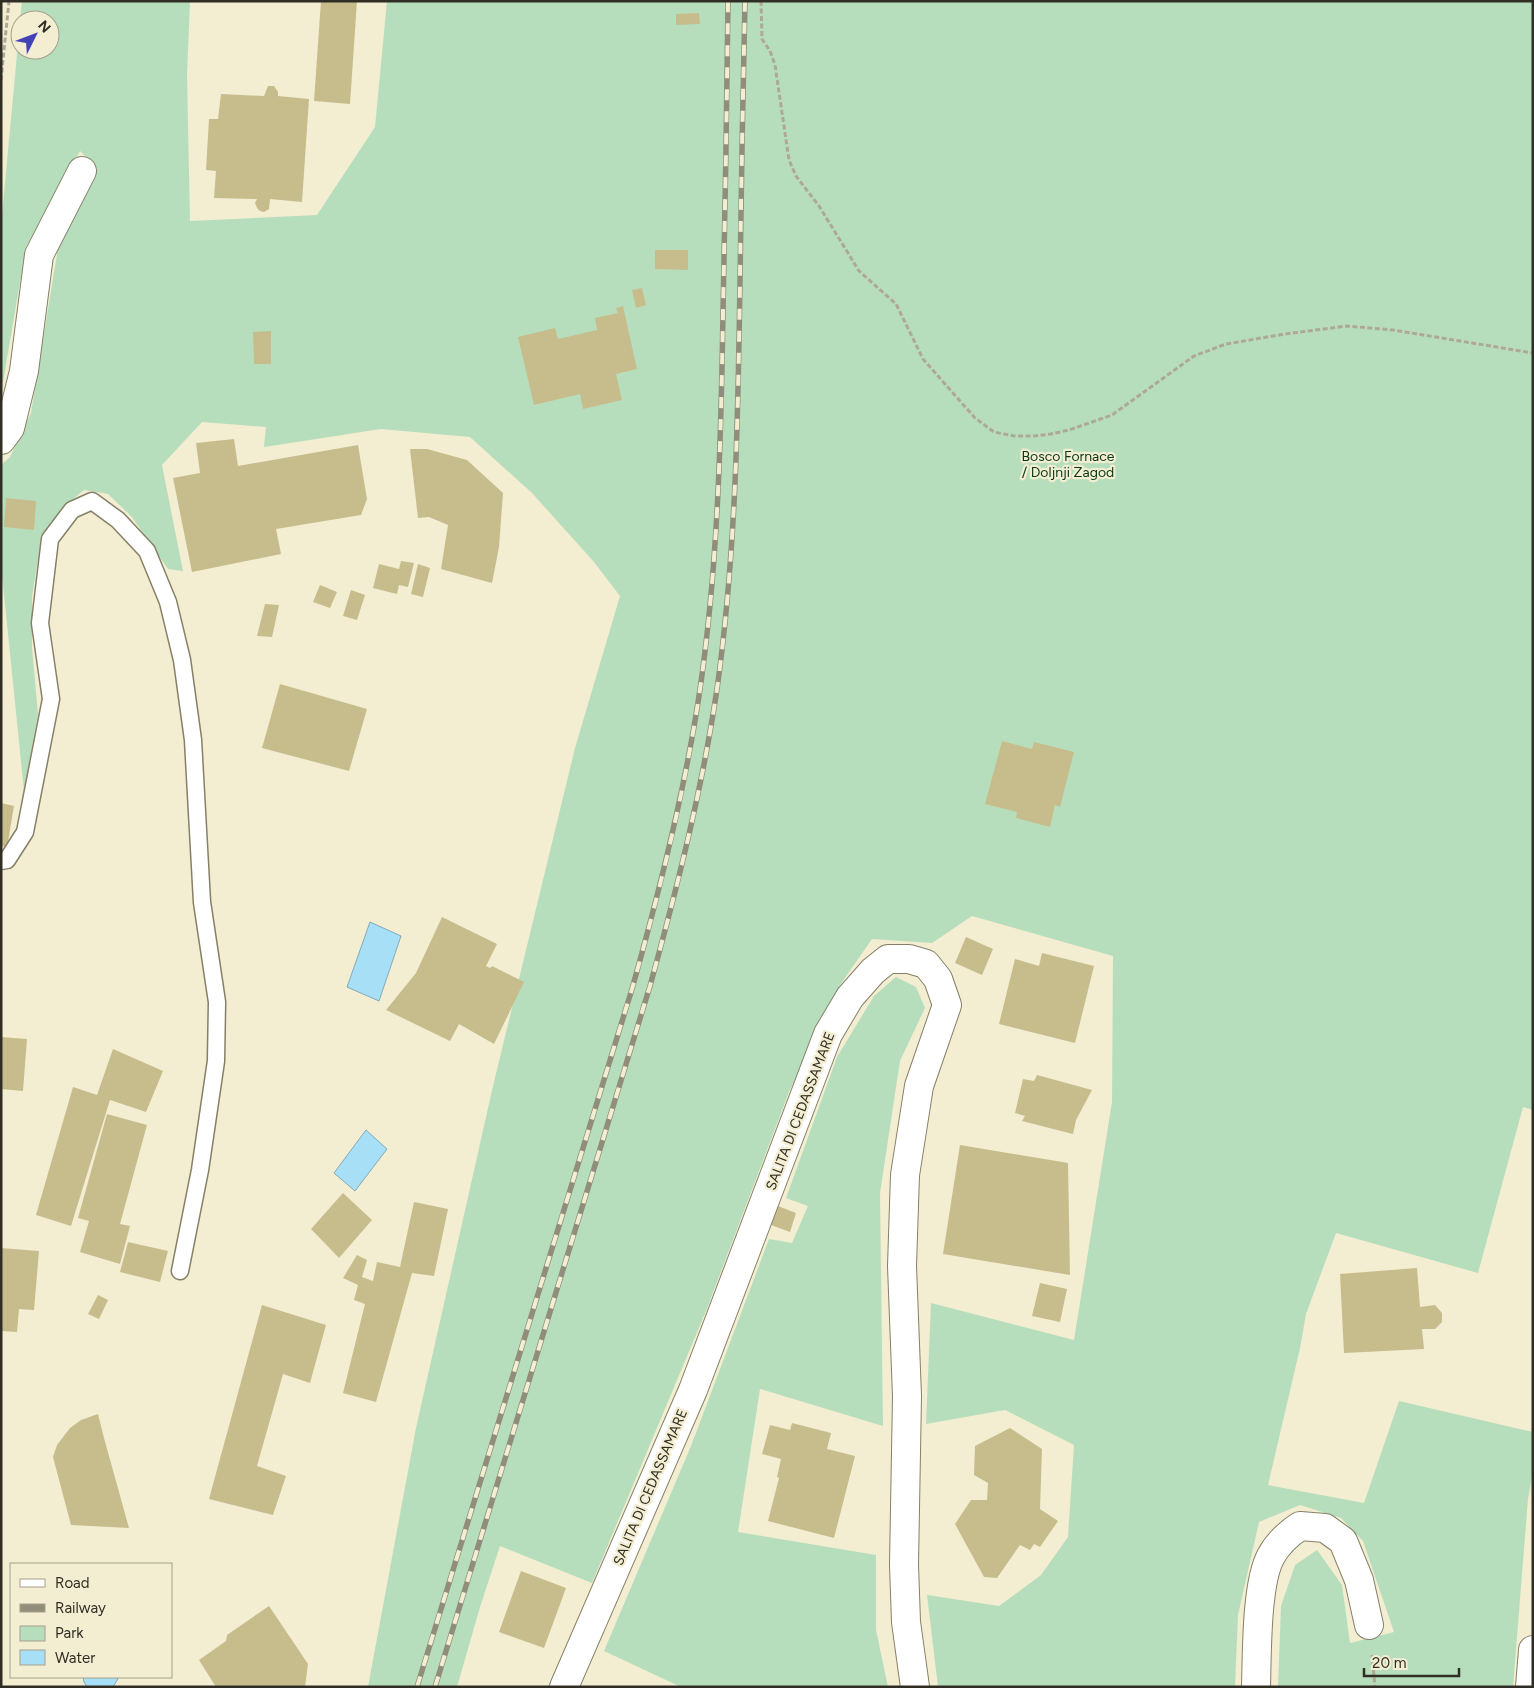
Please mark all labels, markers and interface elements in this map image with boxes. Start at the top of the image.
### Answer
north arrow [10,10,60,60]
text: N [34,17,54,36]
park label: Bosco Fornace / Doljnji Zagod [1022,448,1115,481]
street label: SALITA DI CEDASSAMARE [762,1030,839,1193]
street label: SALITA DI CEDASSAMARE [610,1406,691,1568]
legend [10,1563,172,1678]
text: Road [55,1574,90,1592]
text: Railway [55,1599,106,1617]
text: Park [55,1624,84,1642]
scale bar [1364,1646,1459,1678]
text: Water [55,1649,95,1667]
text: 20 m [1372,1654,1406,1672]

